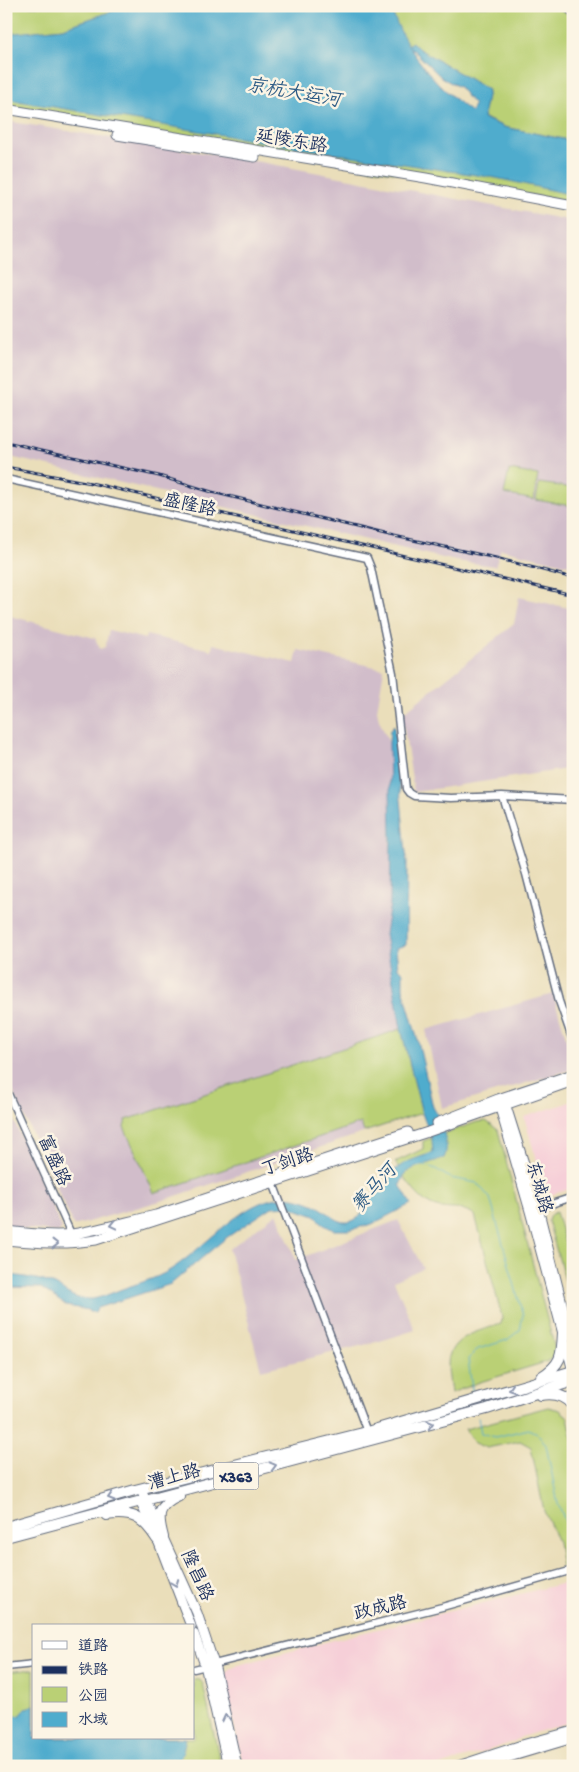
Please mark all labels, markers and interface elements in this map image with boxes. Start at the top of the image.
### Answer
water label: 京杭大运河 [245,74,345,115]
street label: 延陵东路 [254,125,329,158]
street label: 盛隆路 [161,490,218,522]
street label: 富盛路 [32,1132,74,1190]
street label: 丁剑路 [259,1144,317,1182]
water label: 赛马河 [348,1157,405,1218]
street label: 东城路 [520,1159,556,1217]
one-way arrow [108,1219,117,1230]
one-way arrow [52,1239,59,1249]
one-way arrow [509,1383,517,1393]
one-way arrow [426,1419,435,1430]
street label: 漕上路 [146,1460,203,1496]
one-way arrow [269,1461,277,1471]
road number: X363 [214,1462,258,1490]
one-way arrow [107,1491,116,1501]
street label: 隆昌路 [175,1547,217,1605]
one-way arrow [168,1578,179,1587]
street label: 政成路 [352,1592,409,1626]
legend [32,1624,195,1740]
text: 道路 [78,1638,108,1656]
text: 铁路 [78,1662,108,1680]
text: 公园 [78,1688,108,1706]
text: 水域 [78,1712,108,1730]
one-way arrow [221,1714,232,1723]

